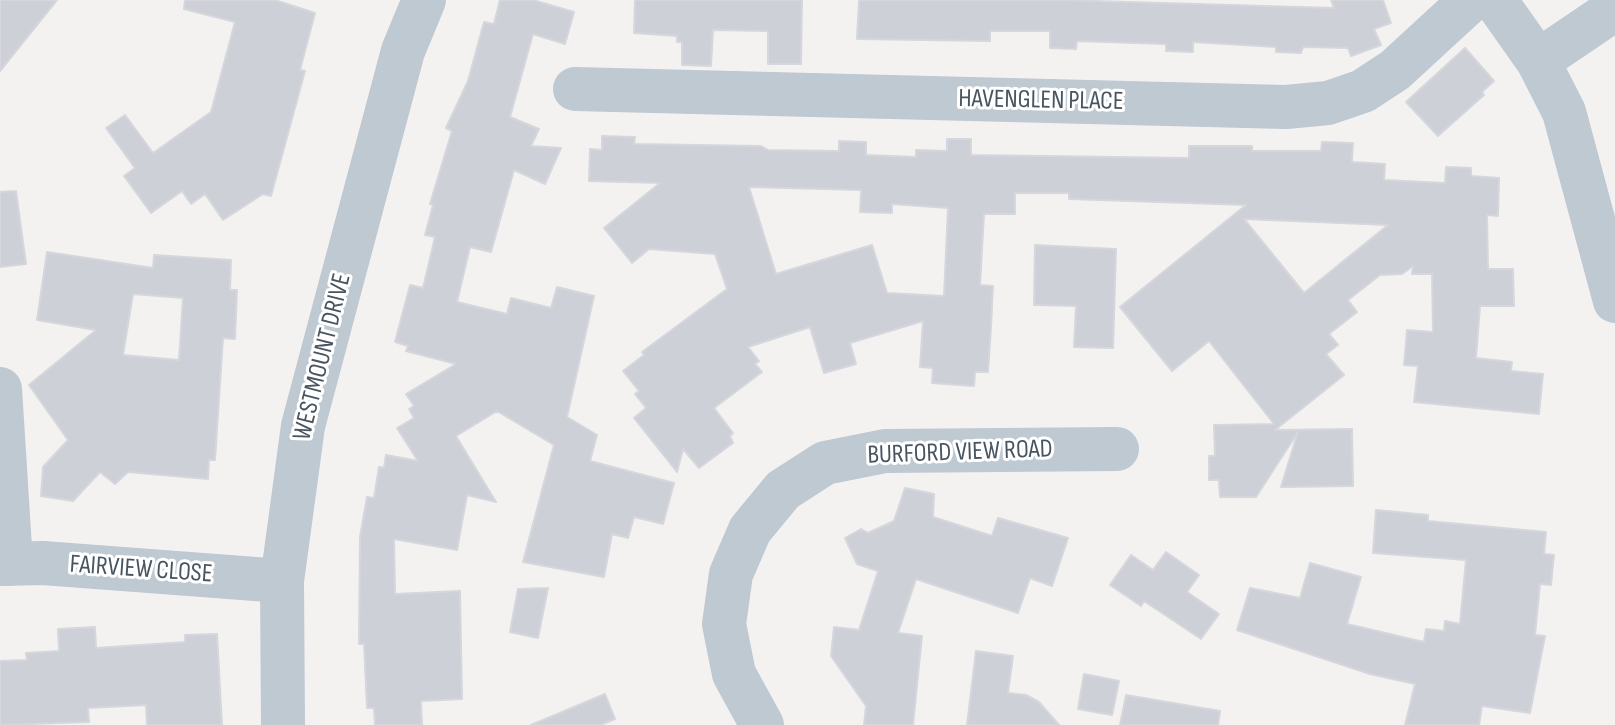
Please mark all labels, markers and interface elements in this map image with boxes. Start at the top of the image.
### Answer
street label: HAVENGLEN PLACE [958,84,1124,118]
street label: WESTMOUNT DRIVE [287,270,359,444]
street label: BURFORD VIEW ROAD [867,434,1053,472]
street label: FAIRVIEW CLOSE [69,549,213,591]

